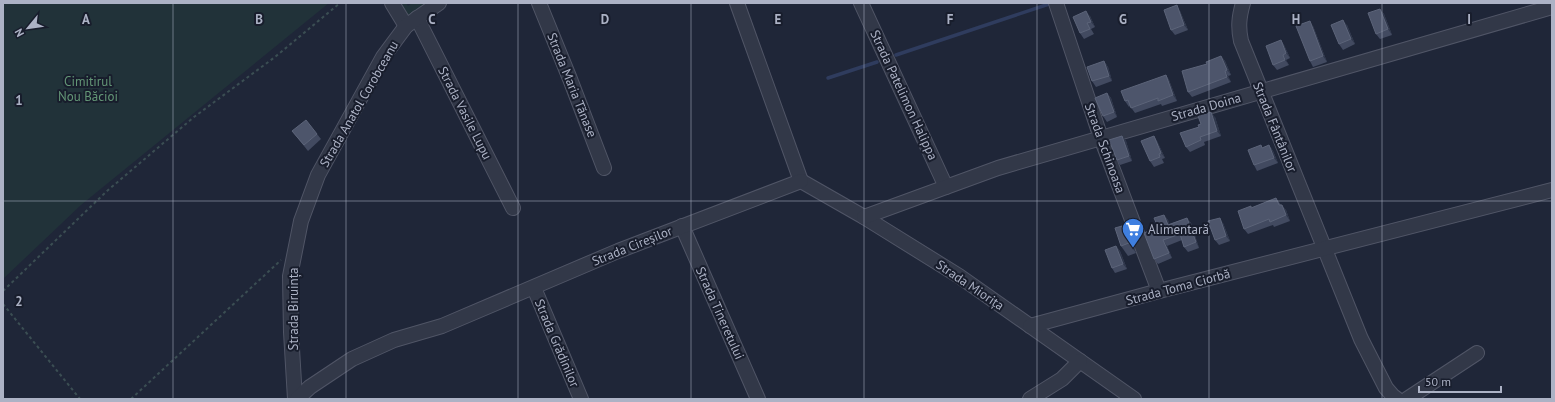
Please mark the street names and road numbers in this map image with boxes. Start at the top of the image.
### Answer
street label: Strada Patelimon Halippa [866,27,942,163]
street label: Strada Maria Tănase [543,30,601,140]
street label: Strada Anatol Corobceanu [316,38,402,170]
street label: Strada Vasile Lupu [434,64,496,162]
street label: Strada Fântânilor [1249,79,1301,175]
street label: Strada Doina [1169,89,1243,125]
street label: Strada Schinoasa [1081,101,1129,195]
street label: Strada Cireșilor [589,222,675,270]
street label: Strada Miorița [933,256,1007,314]
street label: Strada Tineretului [692,264,748,362]
street label: Strada Toma Ciorbă [1124,265,1232,309]
street label: Strada Biruința [285,267,302,351]
street label: Strada Grădinilor [531,296,583,390]

